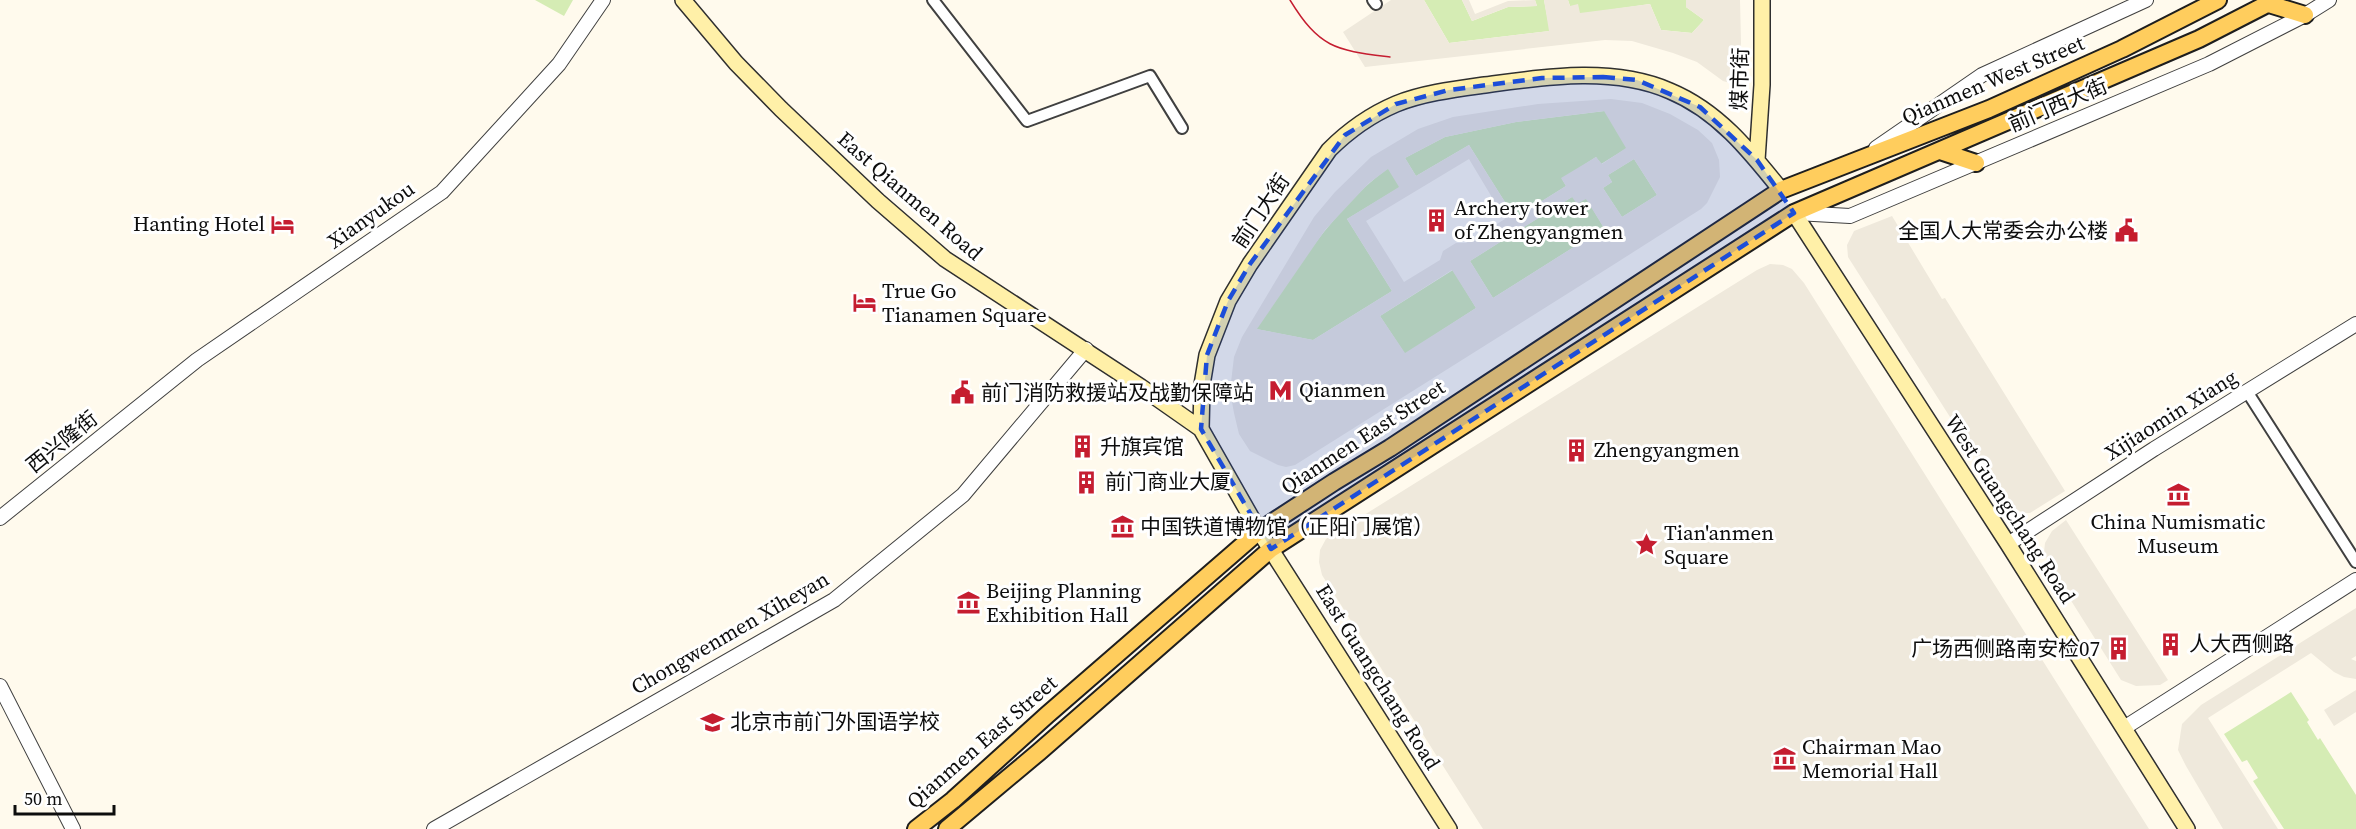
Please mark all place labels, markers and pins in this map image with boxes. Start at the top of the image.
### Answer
place label: Archery tower of Zhengyangmen [1454,193,1624,246]
building icon: Archery tower of Zhengyangmen [1423,207,1449,233]
place label: Hanting Hotel [133,209,265,238]
hotel icon: Hanting Hotel [270,211,296,237]
place label: 全国人大常委会办公楼 [1898,216,2108,245]
public building icon: 全国人大常委会办公楼 [2113,218,2139,244]
place label: True Go Tianamen Square [882,276,1047,329]
hotel icon: True Go Tianamen Square [851,290,877,316]
place label: Qianmen [1299,375,1386,404]
metro station icon: Qianmen [1268,377,1294,403]
place label: 前门消防救援站及战勤保障站 [981,378,1254,407]
public building icon: 前门消防救援站及战勤保障站 [950,380,976,406]
place label: 升旗宾馆 [1100,432,1184,461]
building icon: 升旗宾馆 [1069,434,1095,460]
place label: Zhengyangmen [1594,435,1740,464]
building icon: Zhengyangmen [1563,437,1589,463]
place label: 前门商业大厦 [1105,467,1231,496]
building icon: 前门商业大厦 [1074,469,1100,495]
museum icon: China Numismatic Museum [2165,481,2191,507]
place label: China Numismatic Museum [2091,507,2265,560]
place label: 中国铁道博物馆（正阳门展馆） [1140,512,1434,541]
museum icon: 中国铁道博物馆（正阳门展馆） [1109,514,1135,540]
place label: Tian'anmen Square [1664,518,1774,571]
place icon: Tian'anmen Square [1633,532,1659,558]
place label: Beijing Planning Exhibition Hall [986,576,1141,629]
museum icon: Beijing Planning Exhibition Hall [955,590,981,616]
place label: 人大西侧路 [2189,629,2294,658]
building icon: 人大西侧路 [2158,631,2184,657]
place label: 广场西侧路南安检07 [1911,634,2100,663]
building icon: 广场西侧路南安检07 [2105,636,2131,662]
place label: 北京市前门外国语学校 [730,707,940,736]
school or university icon: 北京市前门外国语学校 [699,709,725,735]
place label: Chairman Mao Memorial Hall [1802,732,1942,785]
museum icon: Chairman Mao Memorial Hall [1771,746,1797,772]

